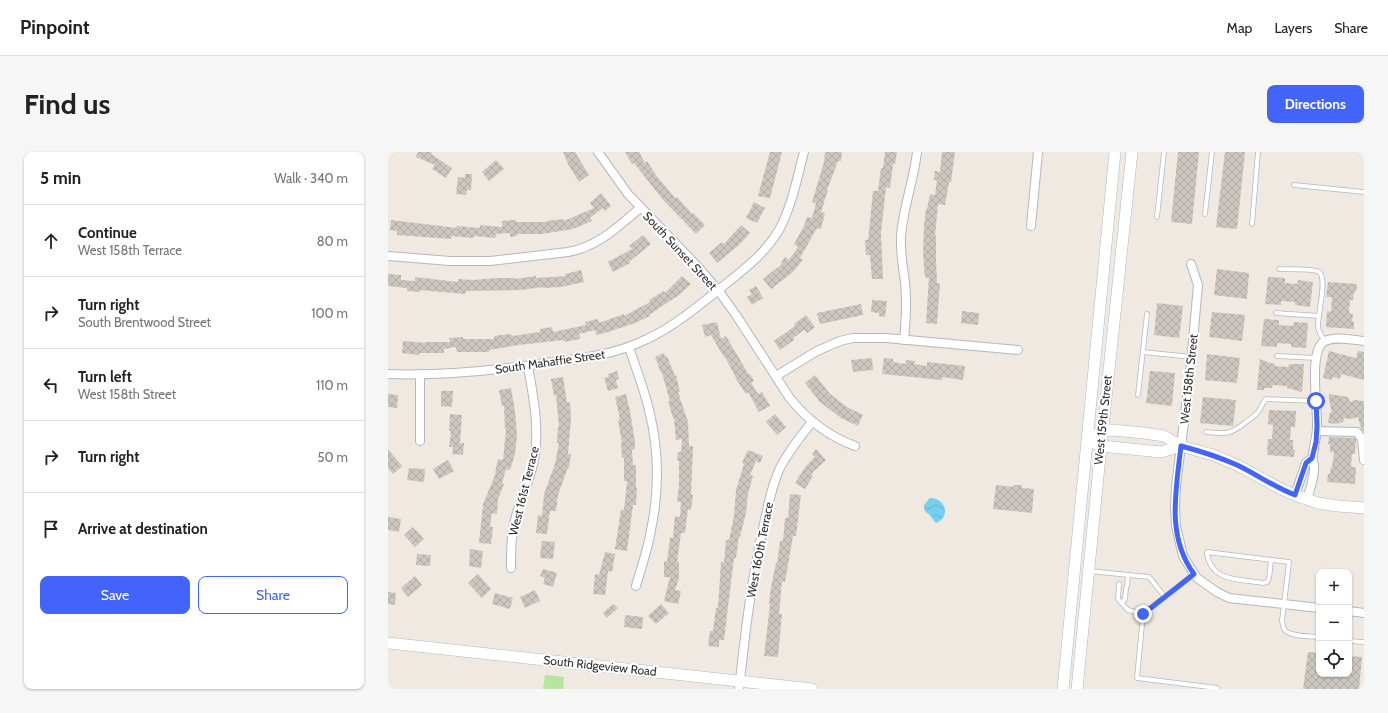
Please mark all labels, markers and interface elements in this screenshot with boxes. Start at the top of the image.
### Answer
text: Pinpoint [20,16,89,39]
text: Map [1227,19,1252,37]
text: Layers [1274,19,1312,37]
text: Share [1334,19,1368,37]
button: Directions [1267,85,1364,123]
text: Find us [24,87,110,121]
text: 5 min [40,168,81,188]
text: Walk · 340 m [274,170,348,186]
street label: South Sunset Street [640,208,721,293]
text: Continue [78,224,137,242]
icon: ahead [40,230,62,252]
text: 80 m [317,233,348,249]
text: West 158th Terrace [78,242,182,258]
text: Turn right [78,296,139,314]
icon: right [40,302,62,324]
text: 100 m [311,305,348,321]
text: South Brentwood Street [78,314,211,330]
street label: West 158th Street [1176,333,1201,425]
street label: South Mahaffie Street [494,346,606,377]
text: Turn left [78,368,132,386]
icon: left [40,374,62,396]
street label: West 159th Street [1090,374,1115,466]
text: 110 m [316,377,348,393]
text: West 158th Street [78,386,176,402]
route start [1307,392,1325,410]
street label: West 161st Terrace [505,445,542,537]
icon: right [40,446,62,468]
text: Turn right [78,448,139,466]
text: 50 m [318,449,348,465]
street label: West 160th Terrace [743,501,776,599]
icon: arrive [40,518,62,540]
text: Arrive at destination [78,520,208,538]
map controls [1316,569,1352,677]
button: + [1316,569,1352,605]
button: Save [40,576,190,614]
button: Share [198,576,348,614]
route end [1134,605,1152,623]
button: − [1316,605,1352,641]
button: locate [1316,641,1352,677]
street label: South Ridgeview Road [543,652,657,679]

